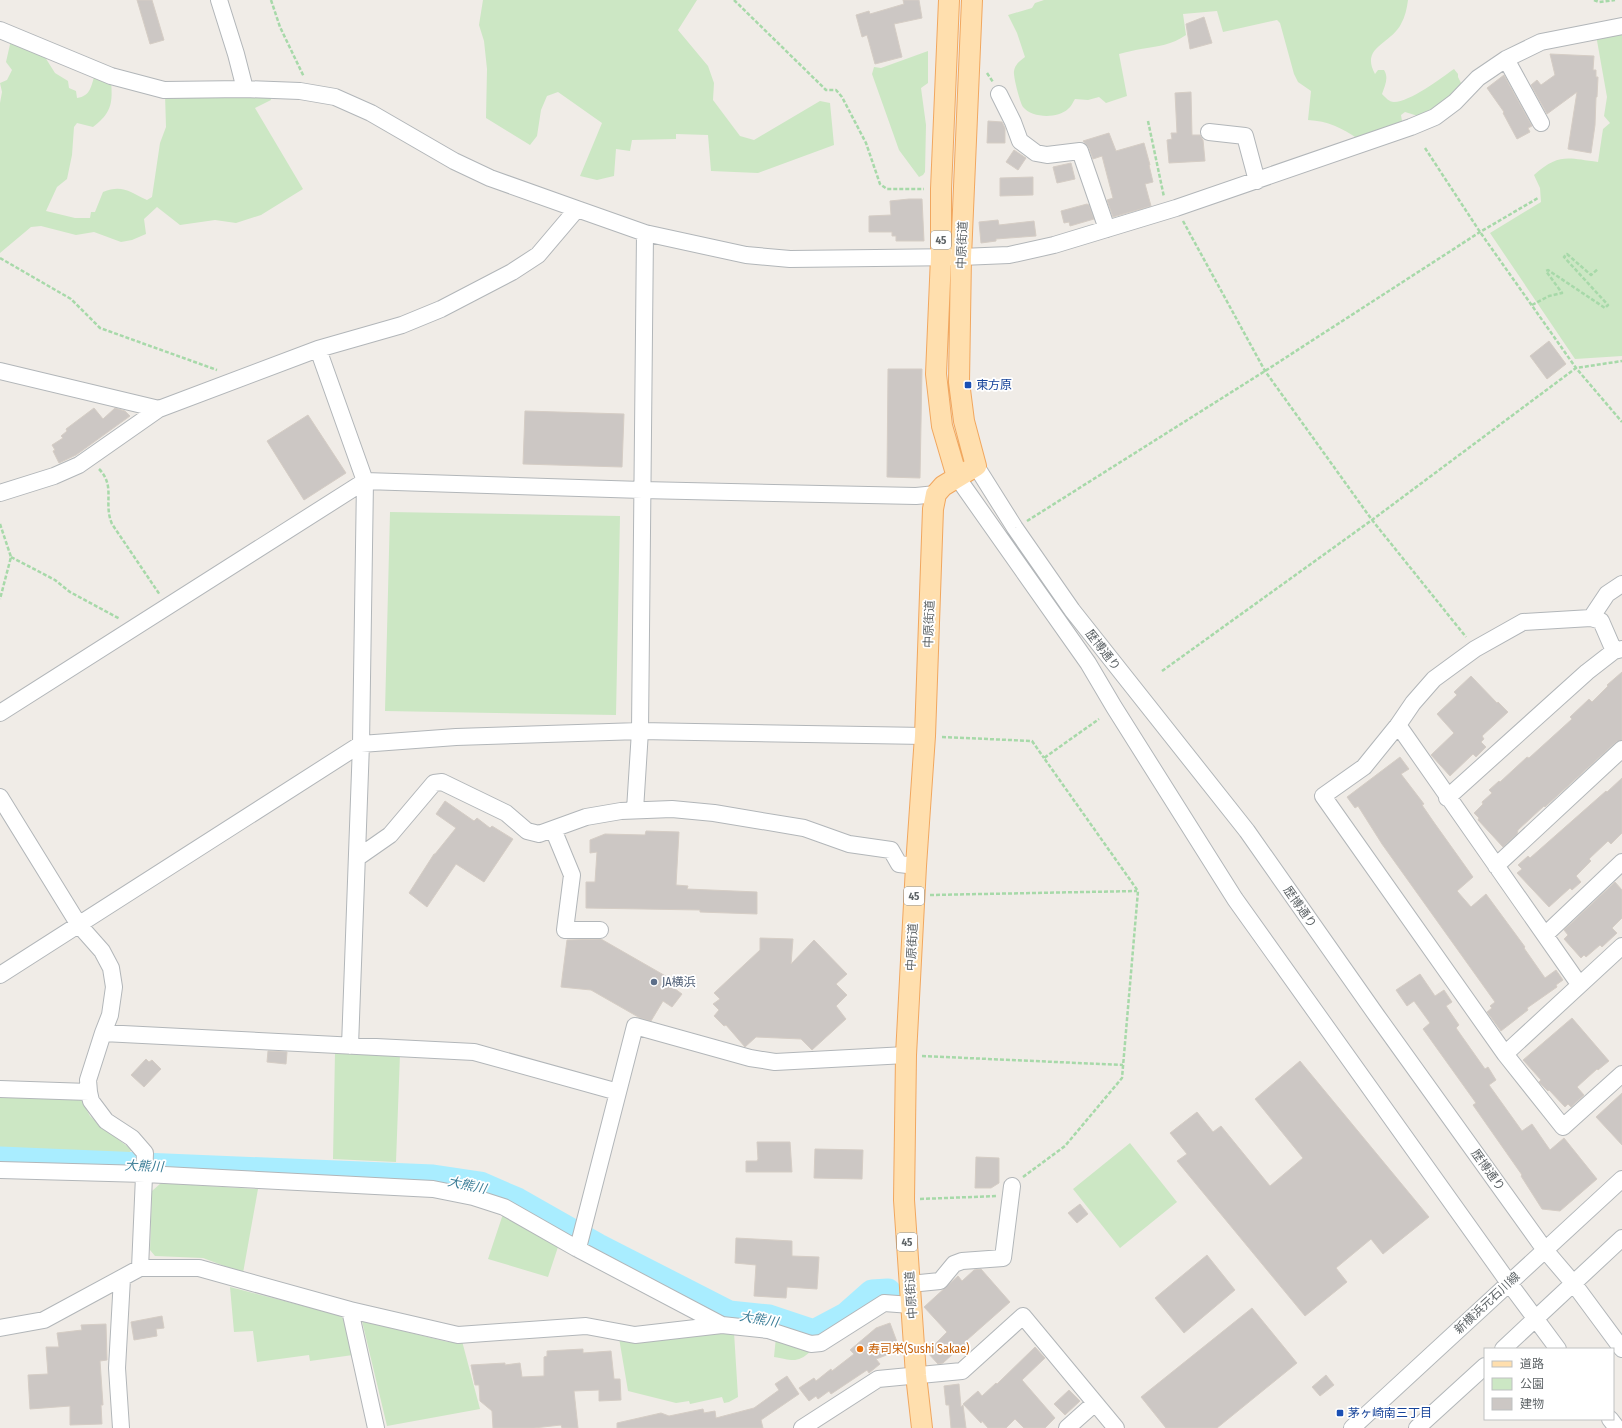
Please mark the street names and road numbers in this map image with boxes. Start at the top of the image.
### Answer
street label: 中原街道 [954,221,970,269]
road number: 45 [931,231,951,249]
street label: 中原街道 [921,600,937,648]
street label: 歴博通り [1083,627,1123,673]
street label: 歴博通り [1280,883,1320,931]
road number: 45 [904,887,924,905]
street label: 中原街道 [904,923,920,971]
street label: 歴博通り [1468,1146,1508,1194]
road number: 45 [897,1233,917,1251]
street label: 新横浜元石川線 [1452,1269,1522,1337]
street label: 中原街道 [902,1271,920,1319]

